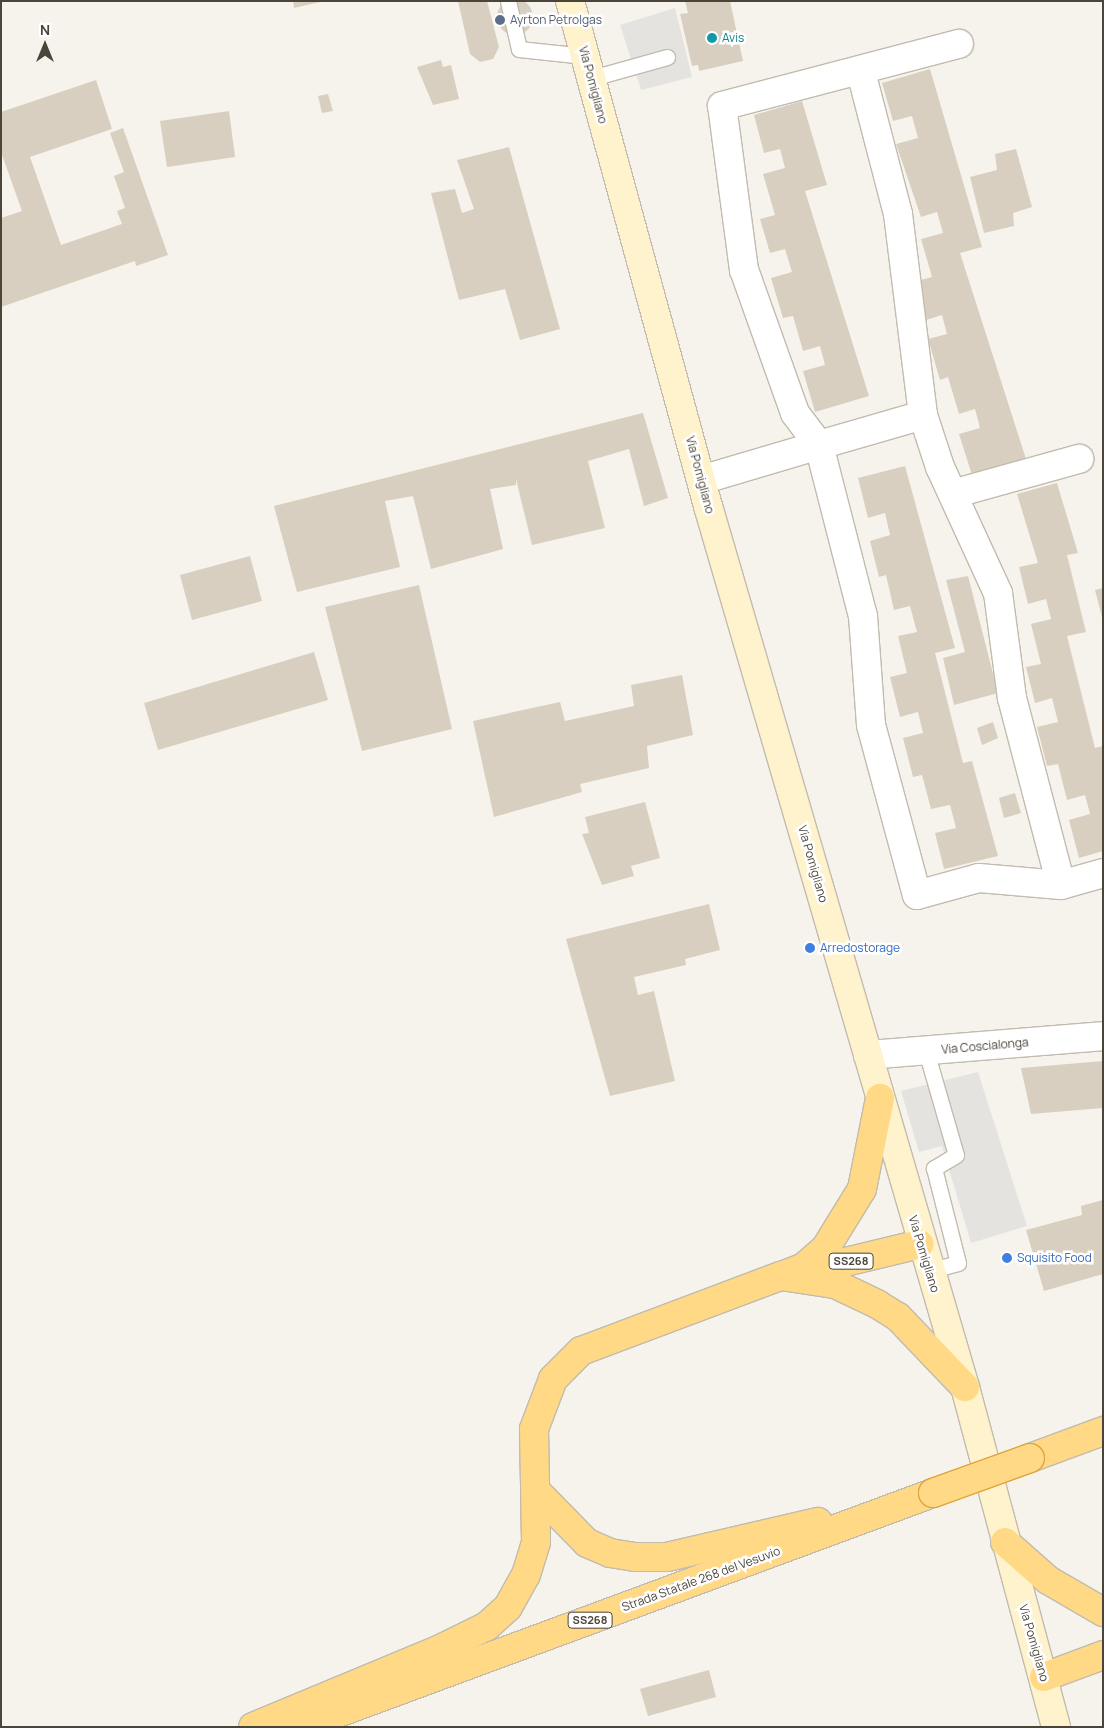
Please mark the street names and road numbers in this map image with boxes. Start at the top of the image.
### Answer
street label: Via Pomigliano [576,45,610,125]
street label: Via Pomigliano [683,435,717,515]
street label: Via Pomigliano [795,824,831,904]
street label: Via Coscialonga [941,1035,1029,1057]
street label: Via Pomigliano [905,1214,943,1294]
road number: SS268 [828,1252,874,1270]
street label: Strada Statale 268 del Vesuvio [620,1544,782,1614]
street label: Via Pomigliano [1016,1603,1052,1683]
road number: SS268 [568,1612,612,1628]

